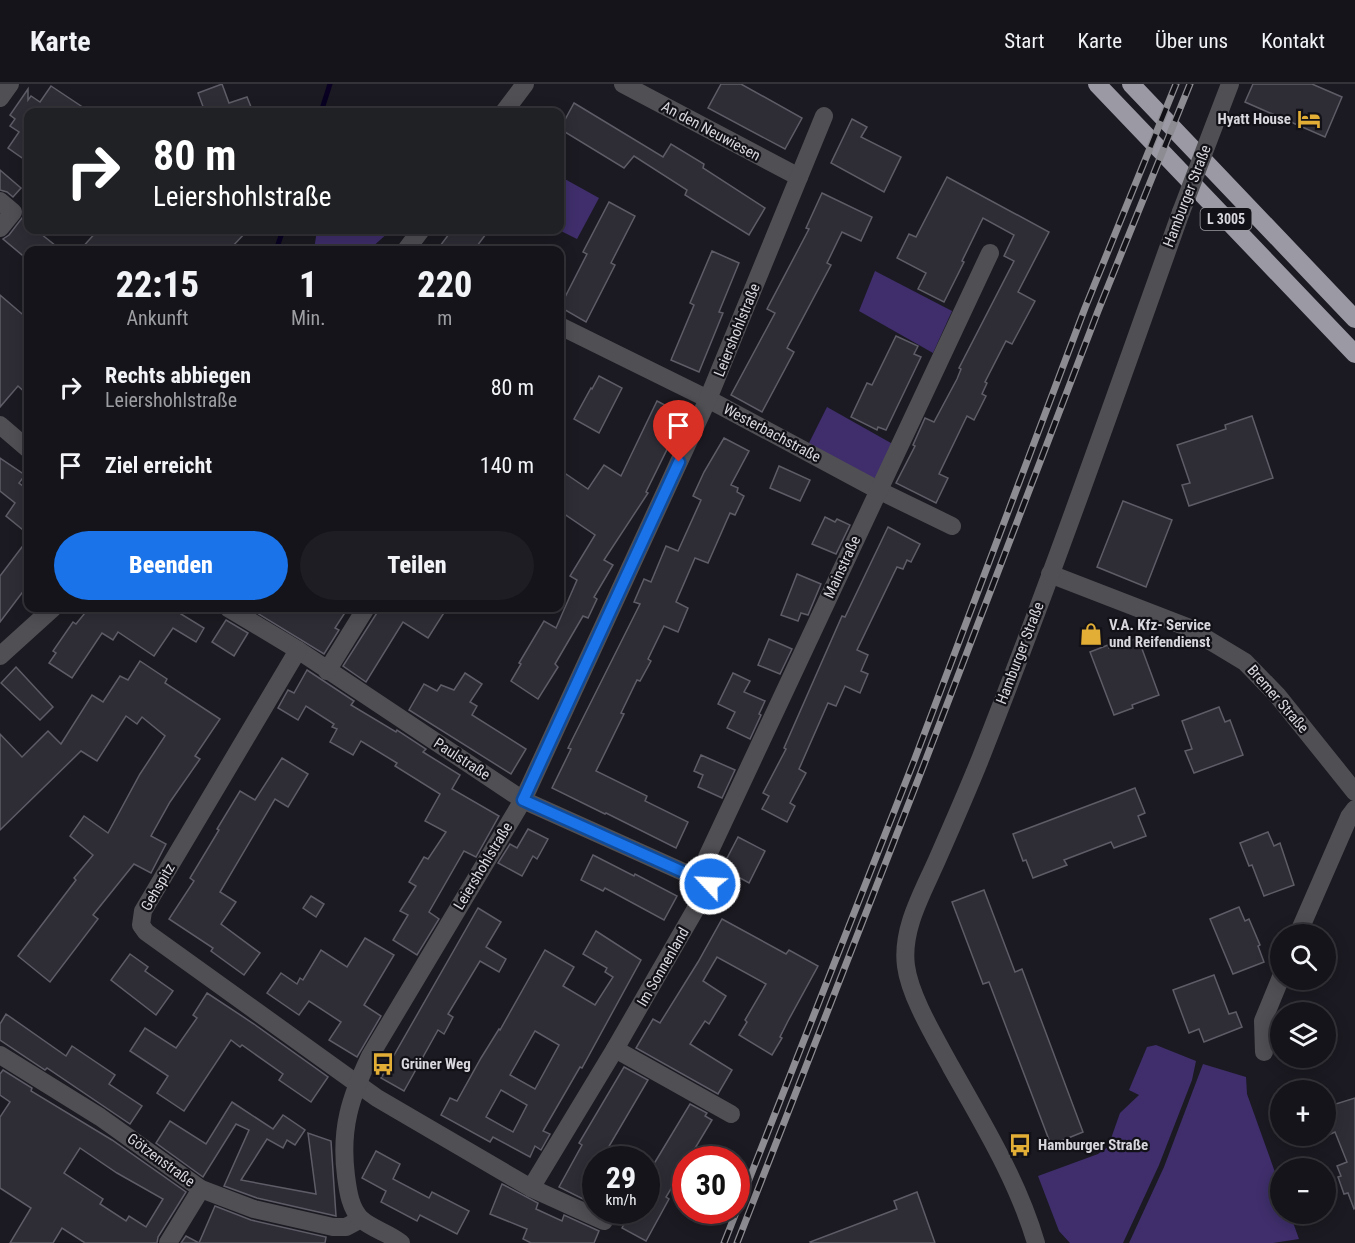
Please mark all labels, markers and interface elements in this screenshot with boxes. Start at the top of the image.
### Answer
text: Karte [30,25,91,58]
text: Start [1004,29,1045,53]
text: Karte [1078,29,1122,53]
text: Über uns [1155,29,1228,53]
text: Kontakt [1261,29,1325,53]
street label: An den Neuwiesen [658,97,764,165]
hotel icon: Hyatt House [1296,106,1322,132]
place label: Hyatt House [1217,110,1291,128]
text: 80 m [153,131,236,180]
icon: right [54,132,132,210]
street label: Hamburger Straße [1159,142,1215,250]
text: Leiershohlstraße [153,181,331,213]
road number: L 3005 [1200,208,1252,230]
text: 22:15 [116,264,199,306]
text: 1 [299,264,317,306]
text: 220 [417,264,472,306]
street label: Leiershohlstraße [710,281,764,379]
text: Ankunft [127,306,188,330]
text: Min. [291,306,326,330]
text: m [437,306,452,330]
text: Rechts abbiegen [105,363,251,388]
icon: right [54,371,87,404]
text: 80 m [491,375,534,400]
text: Leiershohlstraße [105,388,237,412]
pin [653,400,704,462]
street label: Westerbachstraße [720,400,824,466]
icon: arrive [662,409,695,442]
icon: arrive [54,449,87,482]
text: Ziel erreicht [105,453,212,478]
text: 140 m [480,453,534,478]
button: Beenden [54,531,288,600]
button: Teilen [300,531,534,600]
street label: Mainstraße [820,533,864,601]
street label: Hamburger Straße [992,599,1048,707]
place label: V.A. Kfz- Service und Reifendienst [1109,616,1211,651]
shop icon: V.A. Kfz- Service und Reifendienst [1078,621,1104,647]
street label: Bremer Straße [1243,661,1313,737]
street label: Paulstraße [430,734,494,784]
street label: Leiershohlstraße [450,819,516,913]
position arrow [678,852,742,916]
street label: Gehspitz [137,860,179,914]
street label: Im Sonnenland [633,924,693,1010]
map controls [1270,924,1336,1224]
button: search [1270,924,1336,990]
button: layers [1270,1002,1336,1068]
bus stop icon: Grüner Weg [370,1051,396,1077]
place label: Grüner Weg [401,1055,471,1073]
button: + [1270,1080,1336,1146]
street label: Götzenstraße [124,1129,198,1191]
bus stop icon: Hamburger Straße [1007,1132,1033,1158]
place label: Hamburger Straße [1038,1136,1148,1154]
speed limit sign: 30 [672,1146,750,1224]
button: − [1270,1158,1336,1224]
text: 29 [606,1160,636,1195]
text: km/h [606,1191,636,1209]

